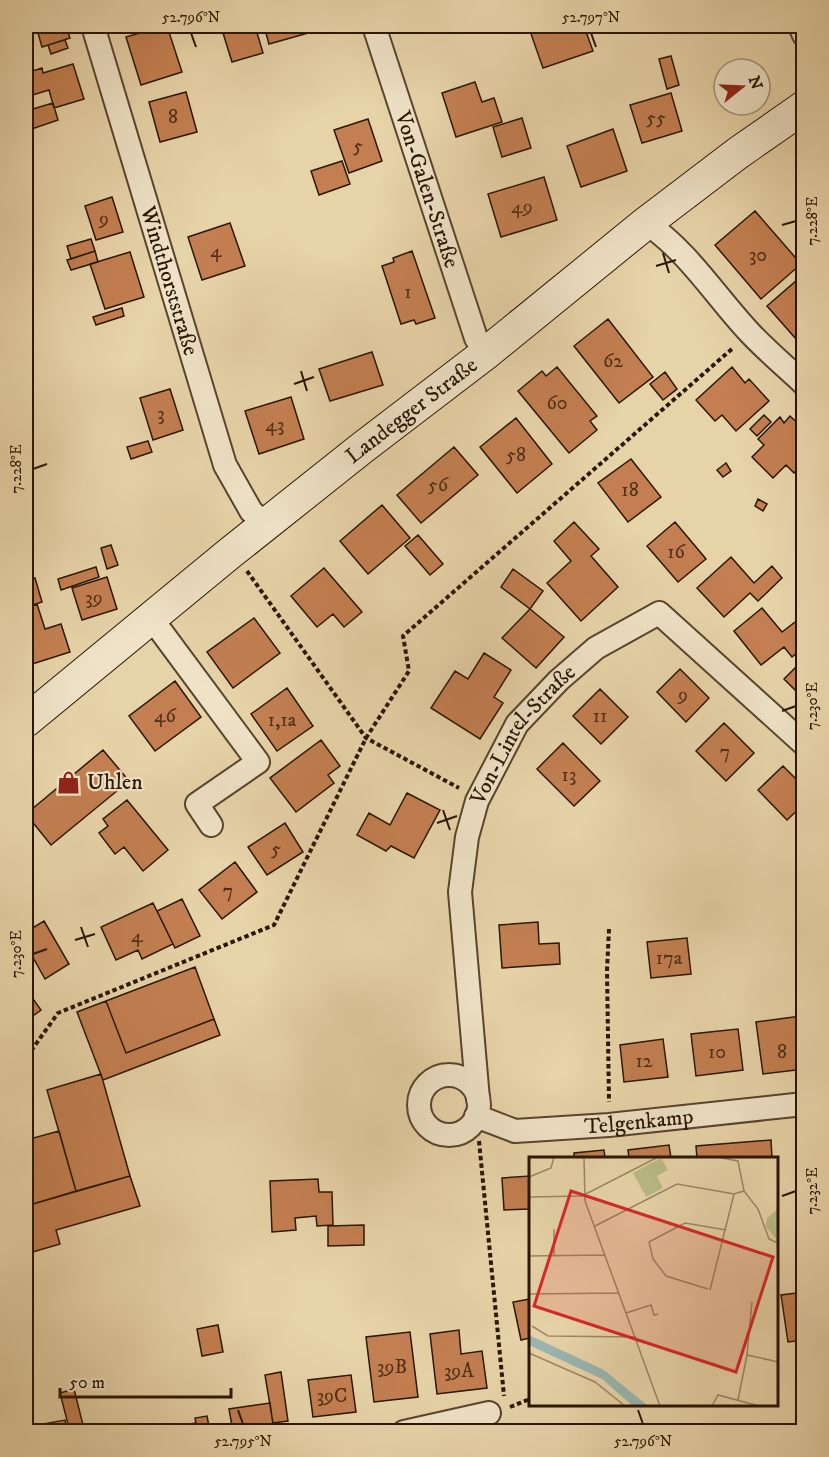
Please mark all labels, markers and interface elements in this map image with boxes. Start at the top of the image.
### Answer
text: 52.796°N [162,8,220,27]
text: 52.797°N [562,8,620,27]
north arrow [712,57,772,117]
text: N [744,73,767,92]
house number: 8 [168,105,178,130]
house number: 55 [646,106,666,131]
street label: Von-Galen-Straße [389,107,466,271]
house number: 5 [353,134,363,159]
house number: 49 [511,195,533,220]
text: 7.228°E [803,196,822,246]
street label: Windthorststraße [134,202,205,359]
house number: 9 [98,207,109,232]
house number: 4 [210,239,222,264]
house number: 30 [749,243,767,268]
house number: 1 [404,280,412,305]
house number: 62 [603,349,623,374]
street label: Landegger Straße [340,351,483,469]
house number: 60 [546,391,568,416]
house number: 3 [157,402,165,427]
house number: 43 [266,413,284,438]
house number: 58 [506,443,526,468]
text: 7.228°E [7,444,26,494]
house number: 56 [428,473,449,498]
house number: 18 [621,478,639,503]
house number: 16 [667,540,685,565]
house number: 39 [85,586,103,611]
street label: Von-Lintel-Straße [464,658,581,810]
text: 7.230°E [803,682,822,730]
house number: 9 [677,683,688,708]
house number: 46 [154,704,177,729]
house number: 11 [593,704,607,729]
house number: 1,1a [268,708,297,733]
house number: 7 [720,740,730,765]
house number: 13 [562,763,576,788]
shop icon: Uhlen [56,769,82,795]
place label: Uhlen [87,769,143,796]
house number: 5 [271,837,281,862]
house number: 7 [223,879,233,904]
house number: 4 [131,924,143,949]
text: 7.230°E [7,930,26,978]
house number: 17a [656,946,683,971]
house number: 10 [708,1040,726,1065]
house number: 8 [777,1040,787,1065]
house number: 12 [635,1049,653,1074]
street label: Telgenkamp [584,1103,695,1140]
inset map [529,1157,778,1406]
text: 7.232°E [803,1167,822,1215]
house number: 39B [377,1355,407,1380]
house number: 39A [444,1359,474,1384]
scale bar [60,1361,231,1399]
text: 50 m [69,1372,105,1394]
house number: 39C [317,1384,347,1409]
text: 52.795°N [214,1432,272,1451]
text: 52.796°N [614,1432,672,1451]

